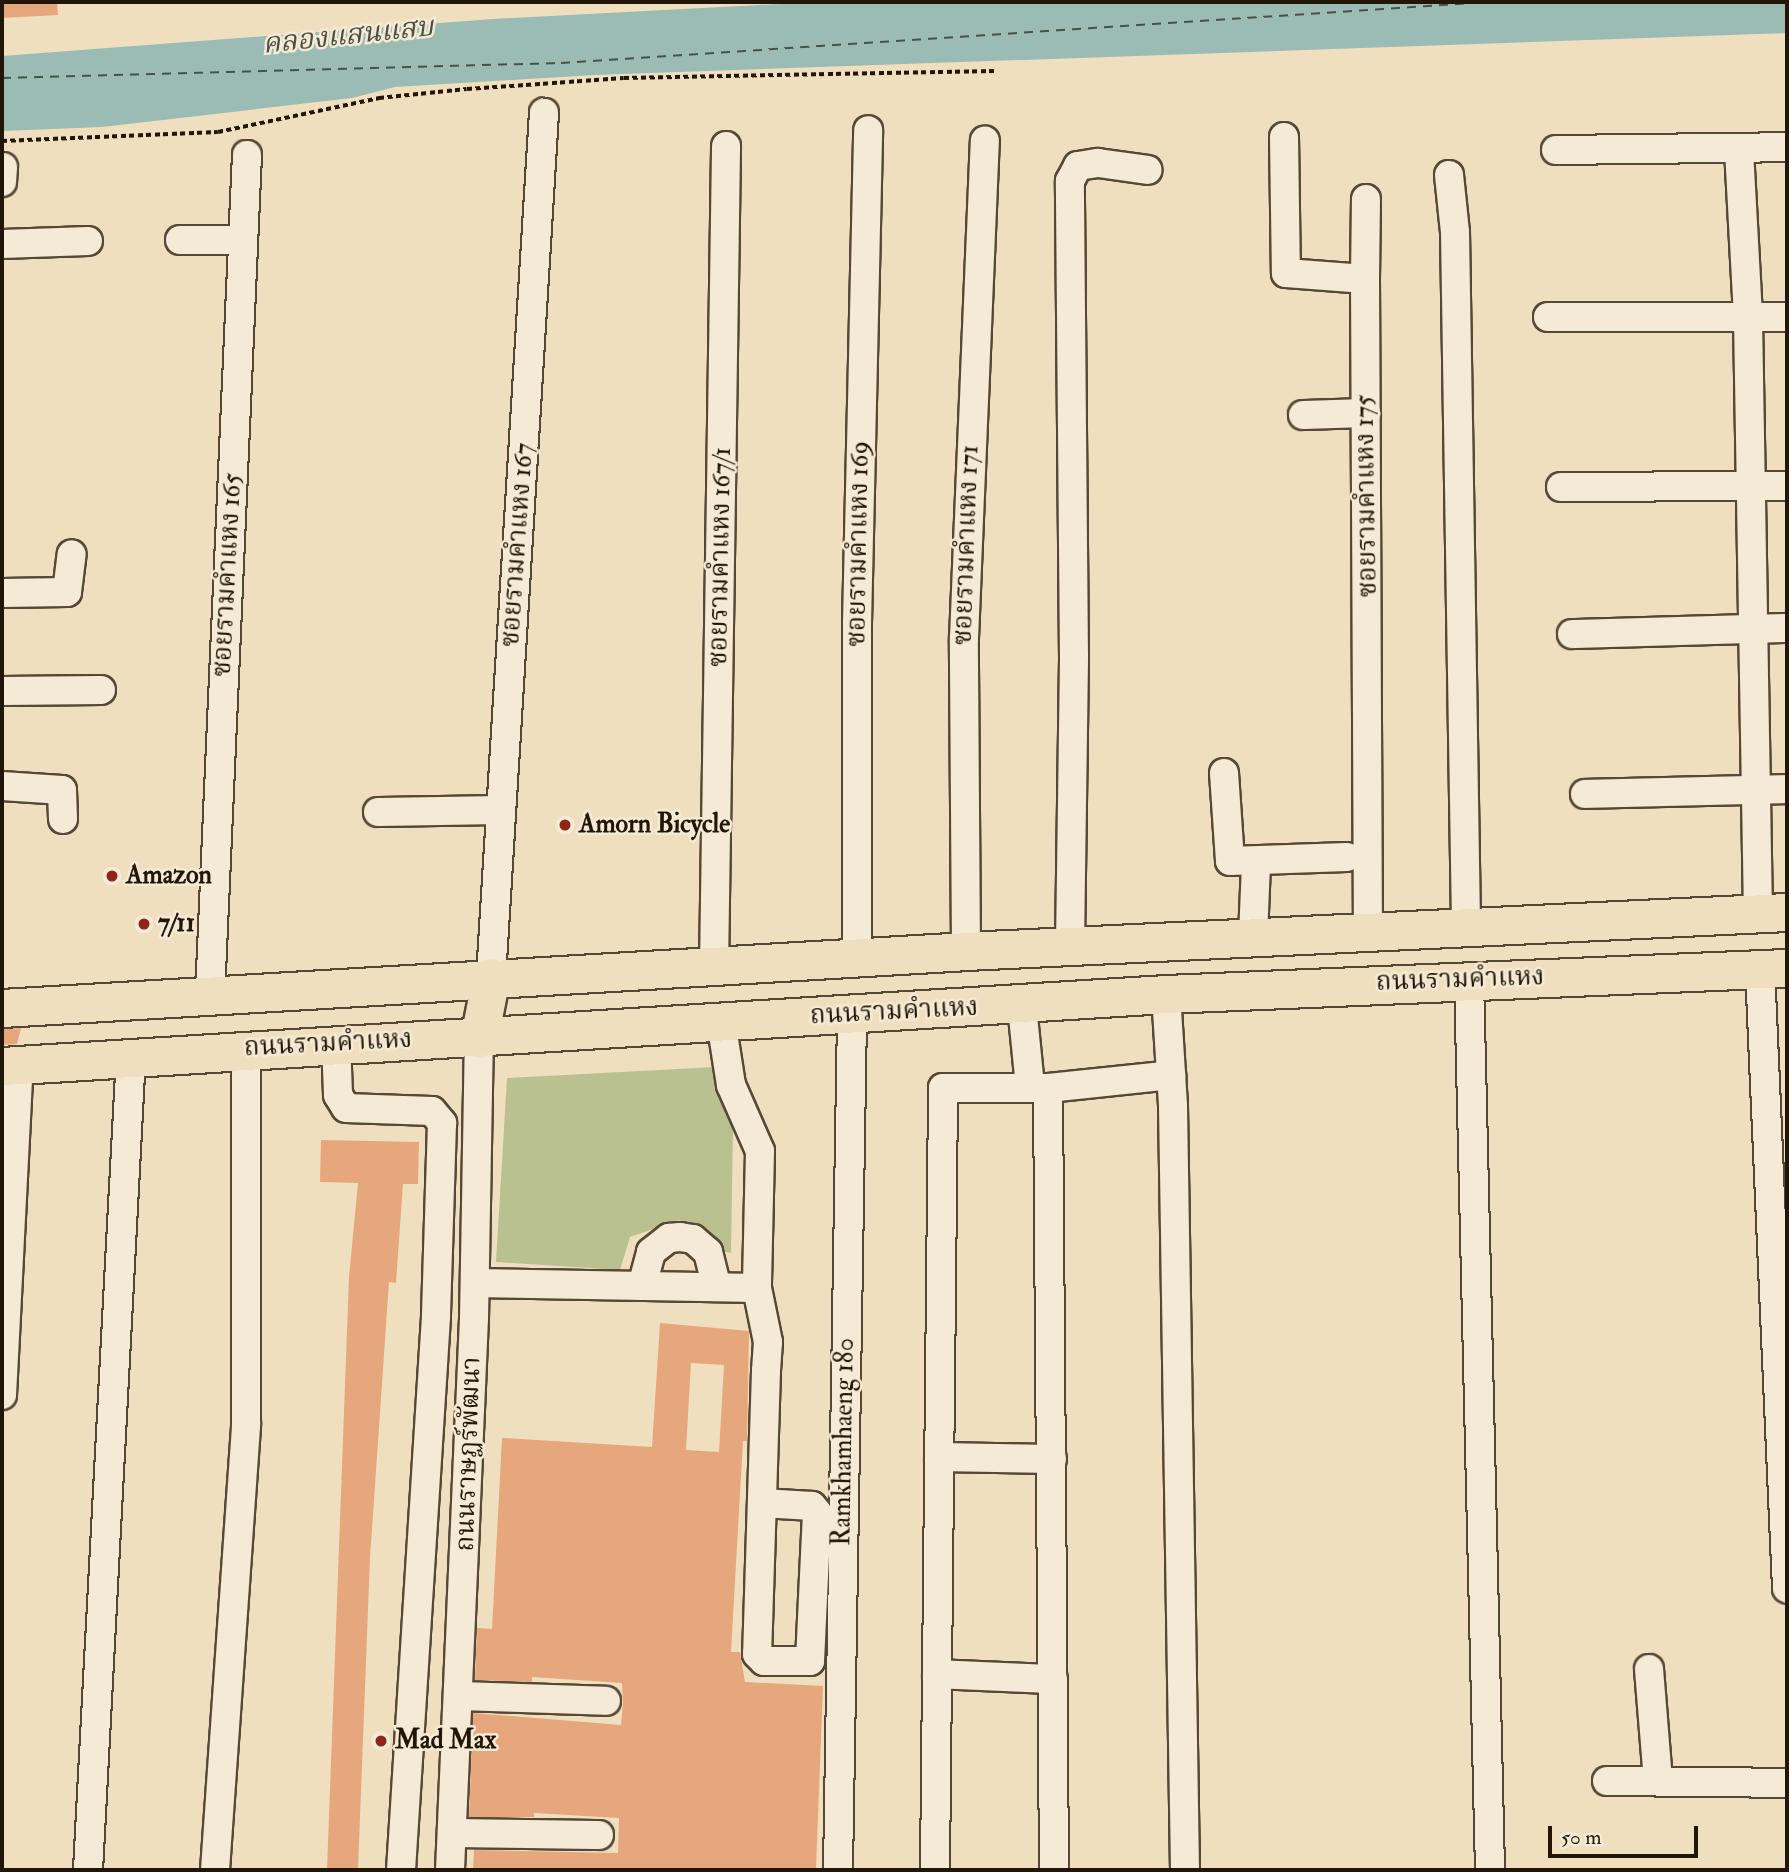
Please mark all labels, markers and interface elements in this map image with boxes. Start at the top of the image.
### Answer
water label: คลองแสนแสบ [261,10,435,62]
street label: ซอยรามคำแหง 175 [1350,394,1384,598]
street label: ซอยรามคำแหง 169 [842,441,876,647]
street label: ซอยรามคำแหง 167 [495,442,541,648]
street label: ซอยรามคำแหง 171 [948,444,986,646]
street label: ซอยรามคำแหง 167/1 [703,447,739,667]
street label: ซอยรามคำแหง 165 [207,472,249,678]
place label: Amorn Bicycle [579,809,730,841]
marker: Amorn Bicycle [557,817,573,833]
place label: Amazon [126,860,212,892]
marker: Amazon [104,868,120,884]
place label: 7/11 [158,908,195,940]
marker: 7/11 [136,916,152,932]
street label: ถนนรามคำแหง [1375,961,1545,999]
street label: ถนนรามคำแหง [809,992,979,1032]
street label: ถนนรามคำแหง [243,1024,413,1064]
street label: Ramkhamhaeng 180 [827,1338,861,1546]
street label: ถนนราษฏร์พัฒนา [450,1356,488,1552]
place label: Mad Max [395,1725,496,1757]
marker: Mad Max [373,1733,389,1749]
scale bar [1551,1812,1702,1856]
text: 50 m [1561,1824,1602,1851]

